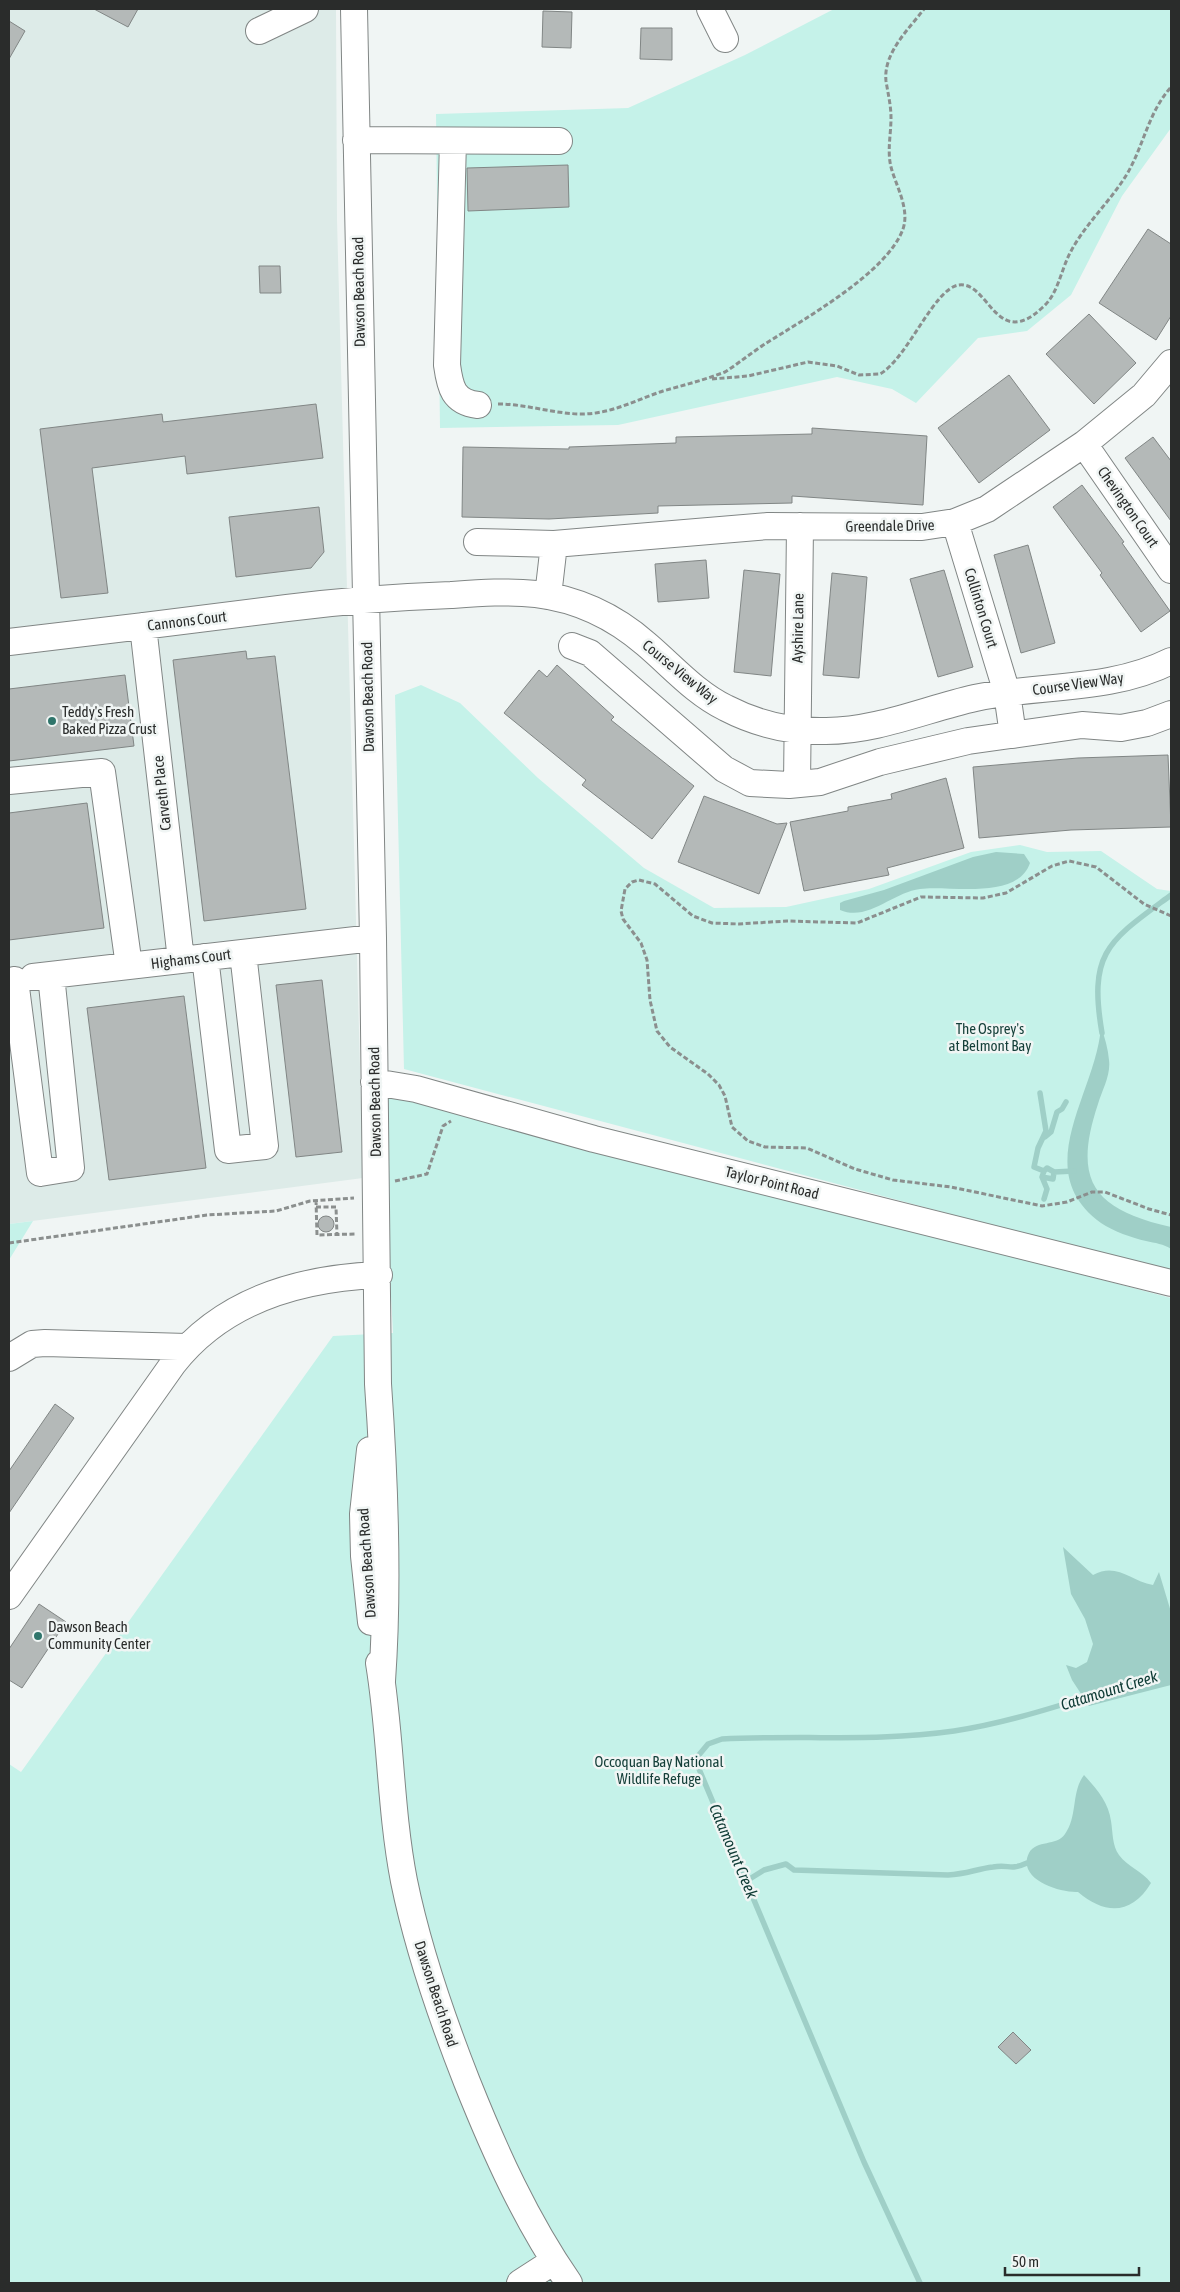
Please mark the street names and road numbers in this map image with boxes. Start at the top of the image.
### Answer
street label: Dawson Beach Road [349,237,368,347]
street label: Chevington Court [1094,463,1162,550]
street label: Greendale Drive [845,516,935,535]
street label: Collinton Court [961,566,1002,650]
street label: Ayshire Lane [788,593,807,663]
street label: Cannons Court [146,607,227,634]
street label: Course View Way [639,636,721,707]
street label: Dawson Beach Road [358,642,377,752]
street label: Course View Way [1031,669,1125,698]
street label: Carveth Place [149,755,174,831]
street label: Highams Court [150,945,232,972]
street label: Dawson Beach Road [365,1047,384,1157]
street label: Taylor Point Road [723,1163,821,1202]
street label: Dawson Beach Road [354,1507,379,1619]
street label: Dawson Beach Road [411,1939,462,2049]

